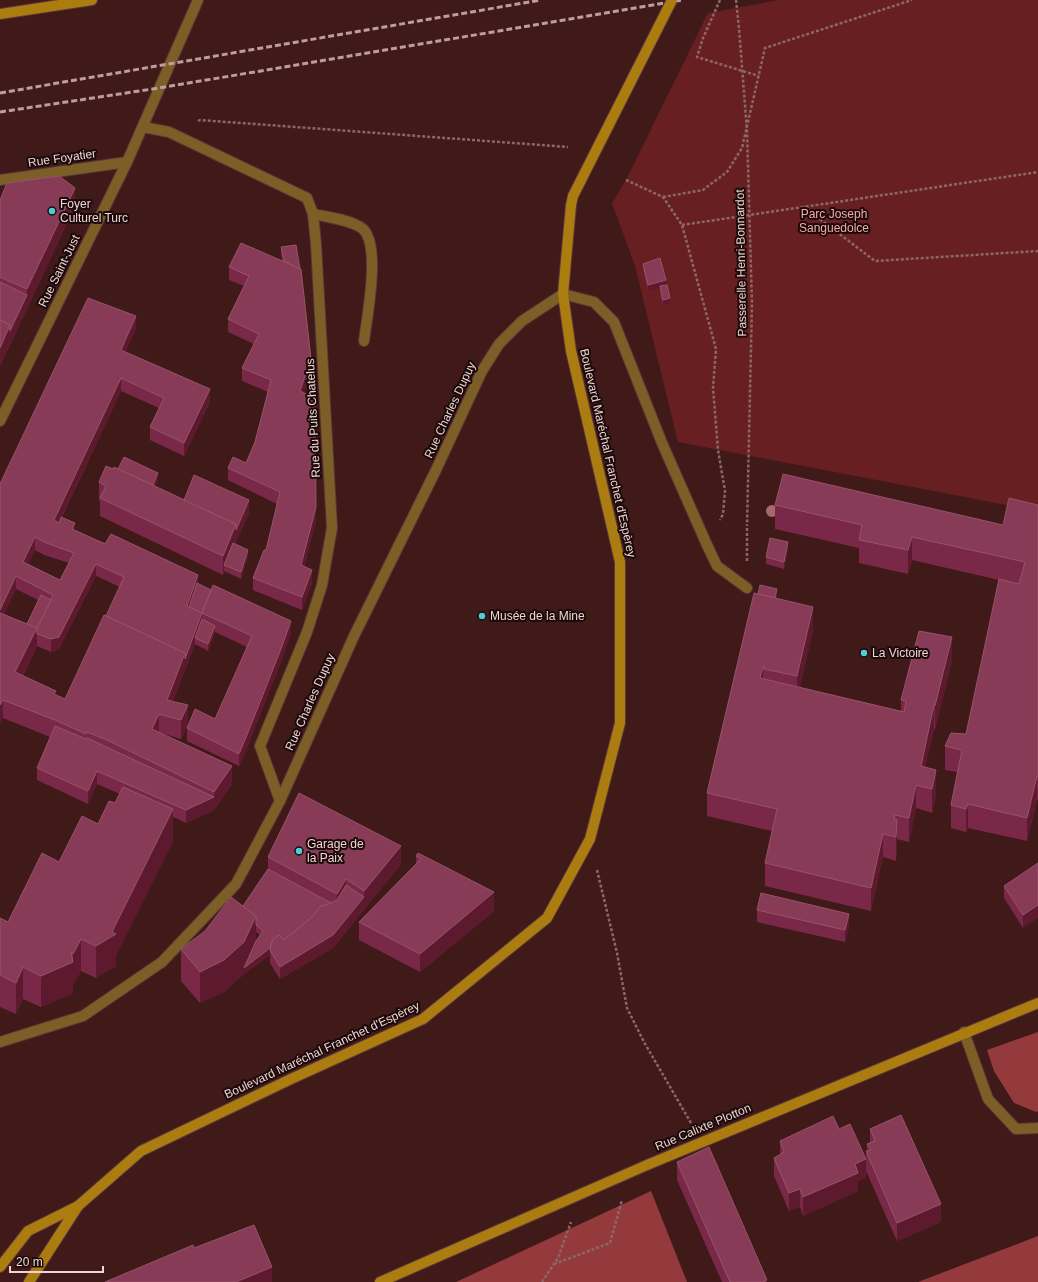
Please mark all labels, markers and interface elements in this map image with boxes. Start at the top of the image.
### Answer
street label: Rue Foyatier [27,146,97,170]
street label: Passerelle Henri-Bonnardot [733,189,749,337]
place label: Foyer Culturel Turc [60,197,128,225]
marker: Foyer Culturel Turc [47,206,57,216]
park label: Parc Joseph Sanguedolce [799,207,869,235]
street label: Rue Saint-Just [35,232,83,309]
street label: Boulevard Maréchal Franchet d'Espèrey [577,347,639,559]
street label: Rue du Puits Chatelus [303,358,323,478]
street label: Rue Charles Dupuy [422,360,478,460]
place label: Musée de la Mine [490,609,585,623]
marker: Musée de la Mine [477,611,487,621]
place label: La Victoire [872,646,929,660]
marker: La Victoire [859,648,869,658]
street label: Rue Charles Dupuy [282,651,338,753]
place label: Garage de la Paix [307,837,364,865]
marker: Garage de la Paix [294,846,304,856]
street label: Boulevard Maréchal Franchet d'Espèrey [222,998,422,1102]
street label: Rue Calixte Plotton [653,1100,753,1154]
scale bar [10,1248,103,1274]
text: 20 m [16,1255,43,1269]

